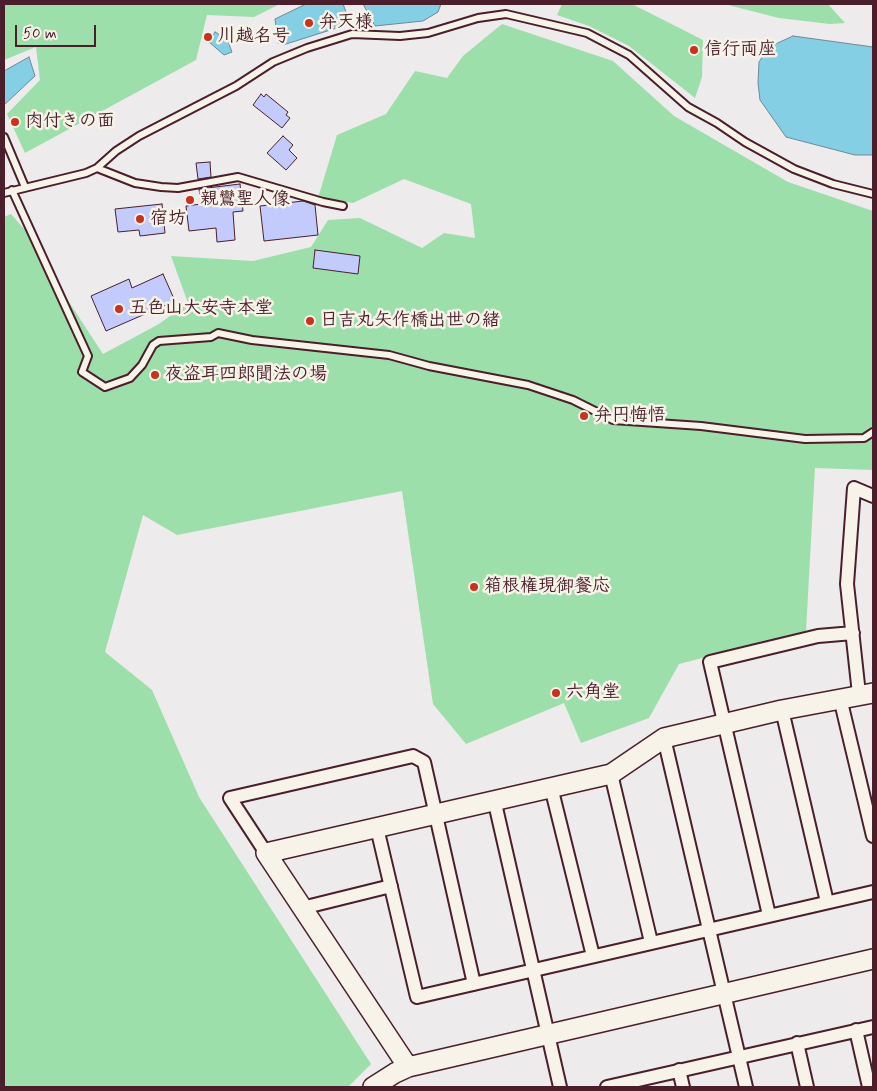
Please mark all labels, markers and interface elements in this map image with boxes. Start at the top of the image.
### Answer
place label: 弁天様 [319,12,373,34]
scale bar [18,15,99,47]
marker: 弁天様 [303,17,315,29]
text: 50 m [23,24,57,44]
place label: 川越名号 [218,26,290,48]
marker: 川越名号 [202,31,214,43]
place label: 信行両座 [704,39,776,61]
marker: 信行両座 [688,44,700,56]
place label: 肉付きの面 [25,111,115,133]
marker: 肉付きの面 [9,116,21,128]
place label: 親鸞聖人像 [200,189,290,211]
marker: 親鸞聖人像 [184,194,196,206]
place label: 宿坊 [150,208,186,230]
marker: 宿坊 [134,213,146,225]
place label: 五色山大安寺本堂 [129,298,273,320]
marker: 五色山大安寺本堂 [113,303,125,315]
place label: 日吉丸矢作橋出世の緒 [320,310,500,332]
marker: 日吉丸矢作橋出世の緒 [304,315,316,327]
place label: 夜盗耳四郎聞法の場 [165,364,327,386]
marker: 夜盗耳四郎聞法の場 [149,369,161,381]
place label: 弁円悔悟 [594,405,666,427]
marker: 弁円悔悟 [578,410,590,422]
place label: 箱根権現御餐応 [484,576,610,598]
marker: 箱根権現御餐応 [468,581,480,593]
place label: 六角堂 [566,682,620,704]
marker: 六角堂 [550,687,562,699]

